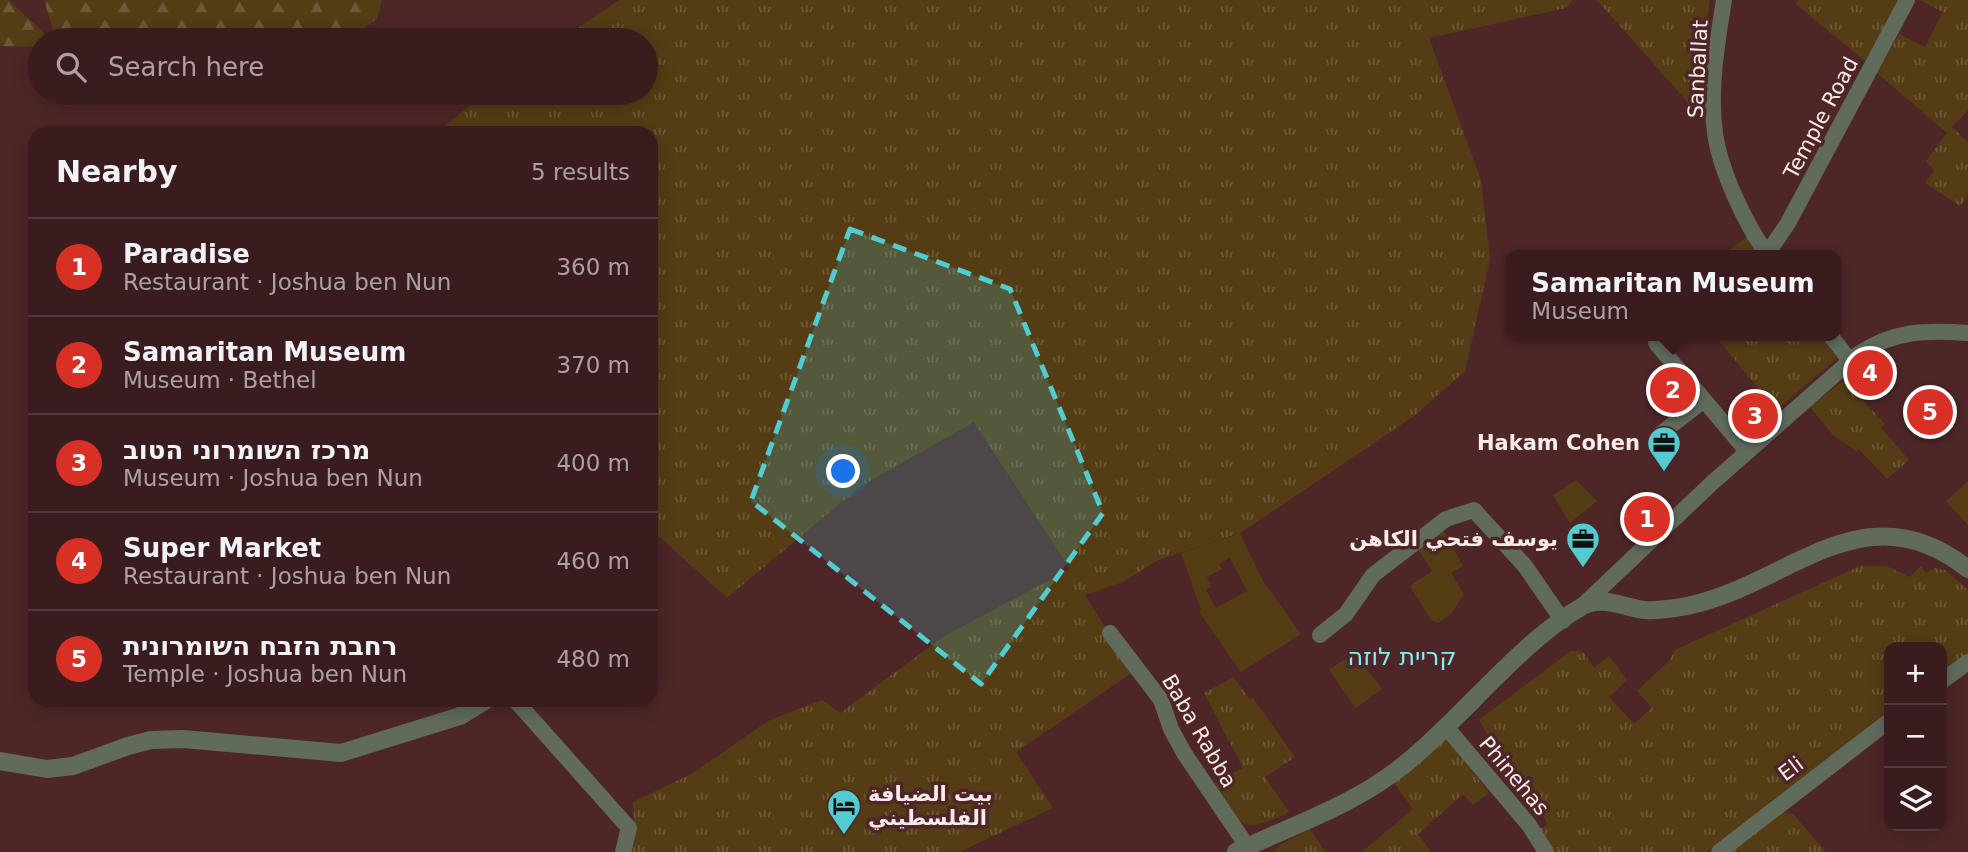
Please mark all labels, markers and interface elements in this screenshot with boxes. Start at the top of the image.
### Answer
street label: Sanballat [1683,19,1713,119]
search box [28,28,658,105]
icon: search [52,48,90,86]
text: Search here [108,52,264,82]
street label: Temple Road [1778,53,1863,184]
text: Nearby [56,154,178,189]
text: 5 results [531,159,630,185]
text: Paradise [123,239,250,269]
popup [1505,250,1841,341]
text: 1 [71,254,87,280]
text: 360 m [556,254,630,280]
text: Samaritan Museum [1531,268,1815,298]
text: Restaurant · Joshua ben Nun [123,269,451,295]
text: Museum [1531,298,1629,324]
text: Samaritan Museum [123,337,406,367]
pin: 4 [1847,347,1893,399]
text: 2 [71,352,87,378]
text: 370 m [556,352,630,378]
pin: 2 [1650,364,1696,416]
text: Museum · Bethel [123,367,317,393]
pin: 5 [1907,386,1953,438]
pin: 3 [1732,390,1778,442]
office icon: Hakam Cohen [1645,424,1683,473]
place label: Hakam Cohen [1477,431,1640,455]
text: מרכז השומרוני הטוב [123,435,370,465]
text: 3 [71,450,87,476]
text: 400 m [556,450,630,476]
your location [826,454,860,488]
text: Museum · Joshua ben Nun [123,465,423,491]
pin: 1 [1624,493,1670,545]
office icon: يوسف فتحي الكاهن [1564,520,1602,569]
place label: يوسف فتحي الكاهن [1349,527,1558,551]
text: Super Market [123,533,321,563]
text: 4 [71,548,87,574]
text: 460 m [556,548,630,574]
text: Restaurant · Joshua ben Nun [123,563,451,589]
text: רחבת הזבח השומרונית [123,631,397,661]
map controls [1884,642,1947,831]
button: + [1884,642,1947,705]
district label: קריית לוזה [1348,643,1456,671]
text: 5 [71,646,87,672]
text: 480 m [556,646,630,672]
text: Temple · Joshua ben Nun [123,661,407,687]
street label: Baba Rabba [1157,670,1241,792]
button: − [1884,705,1947,768]
street label: Phinehas [1474,732,1554,820]
street label: Eli [1774,752,1808,786]
button: layers [1884,768,1947,831]
place label: بيت الضيافة الفلسطيني [868,782,993,830]
hotel icon: بيت الضيافة الفلسطيني [825,787,863,836]

